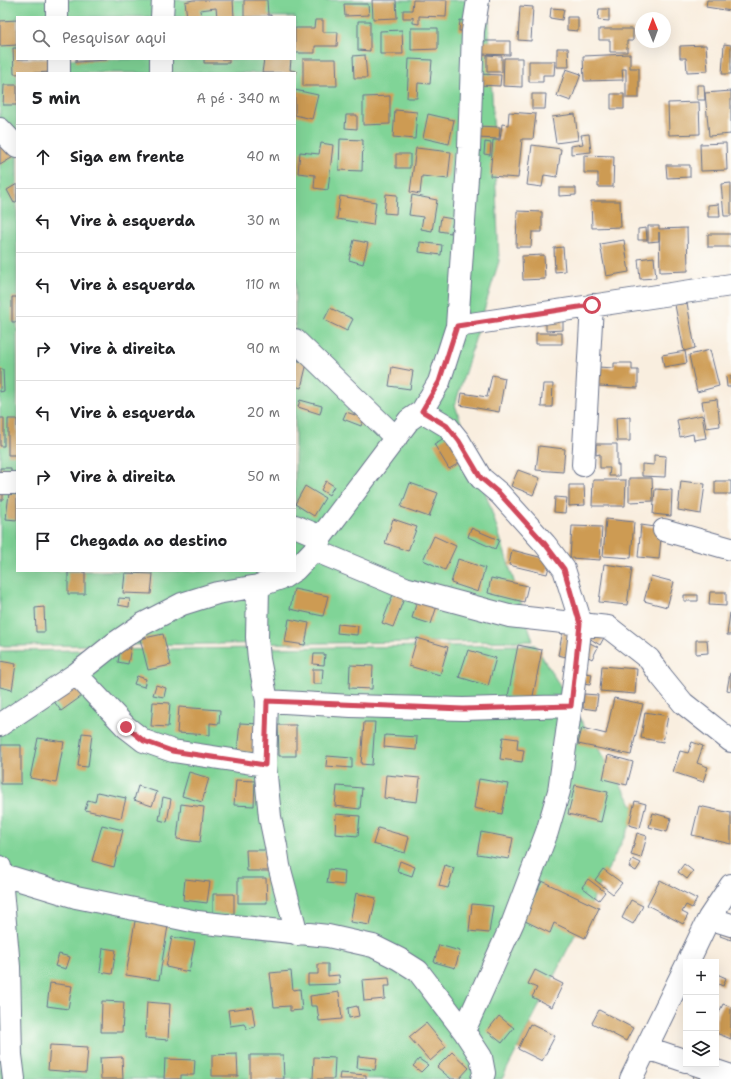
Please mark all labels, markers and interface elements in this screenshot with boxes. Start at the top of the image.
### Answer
north arrow [635,12,671,48]
search box [16,16,296,60]
icon: search [30,27,52,49]
text: Pesquisar aqui [62,28,166,48]
text: 5 min [32,87,80,109]
text: A pé · 340 m [197,90,280,107]
icon: ahead [32,146,54,168]
text: Siga em frente [70,147,185,167]
text: 40 m [246,148,280,165]
icon: left [32,210,54,232]
text: Vire à esquerda [70,211,195,231]
text: 30 m [246,212,280,229]
icon: left [32,274,54,296]
text: Vire à esquerda [70,275,195,295]
text: 110 m [245,276,280,293]
route start [583,296,601,314]
icon: right [32,338,54,360]
text: Vire à direita [70,339,175,359]
text: 90 m [246,340,280,357]
icon: left [32,402,54,424]
text: Vire à esquerda [70,403,195,423]
text: 20 m [247,404,280,421]
icon: right [32,466,54,488]
text: Vire à direita [70,467,175,487]
text: 50 m [247,468,280,485]
icon: arrive [32,530,54,552]
text: Chegada ao destino [70,531,227,551]
route end [117,718,135,736]
map controls [683,959,719,1067]
button: + [683,959,719,995]
button: − [683,995,719,1031]
button: layers [683,1031,719,1067]

